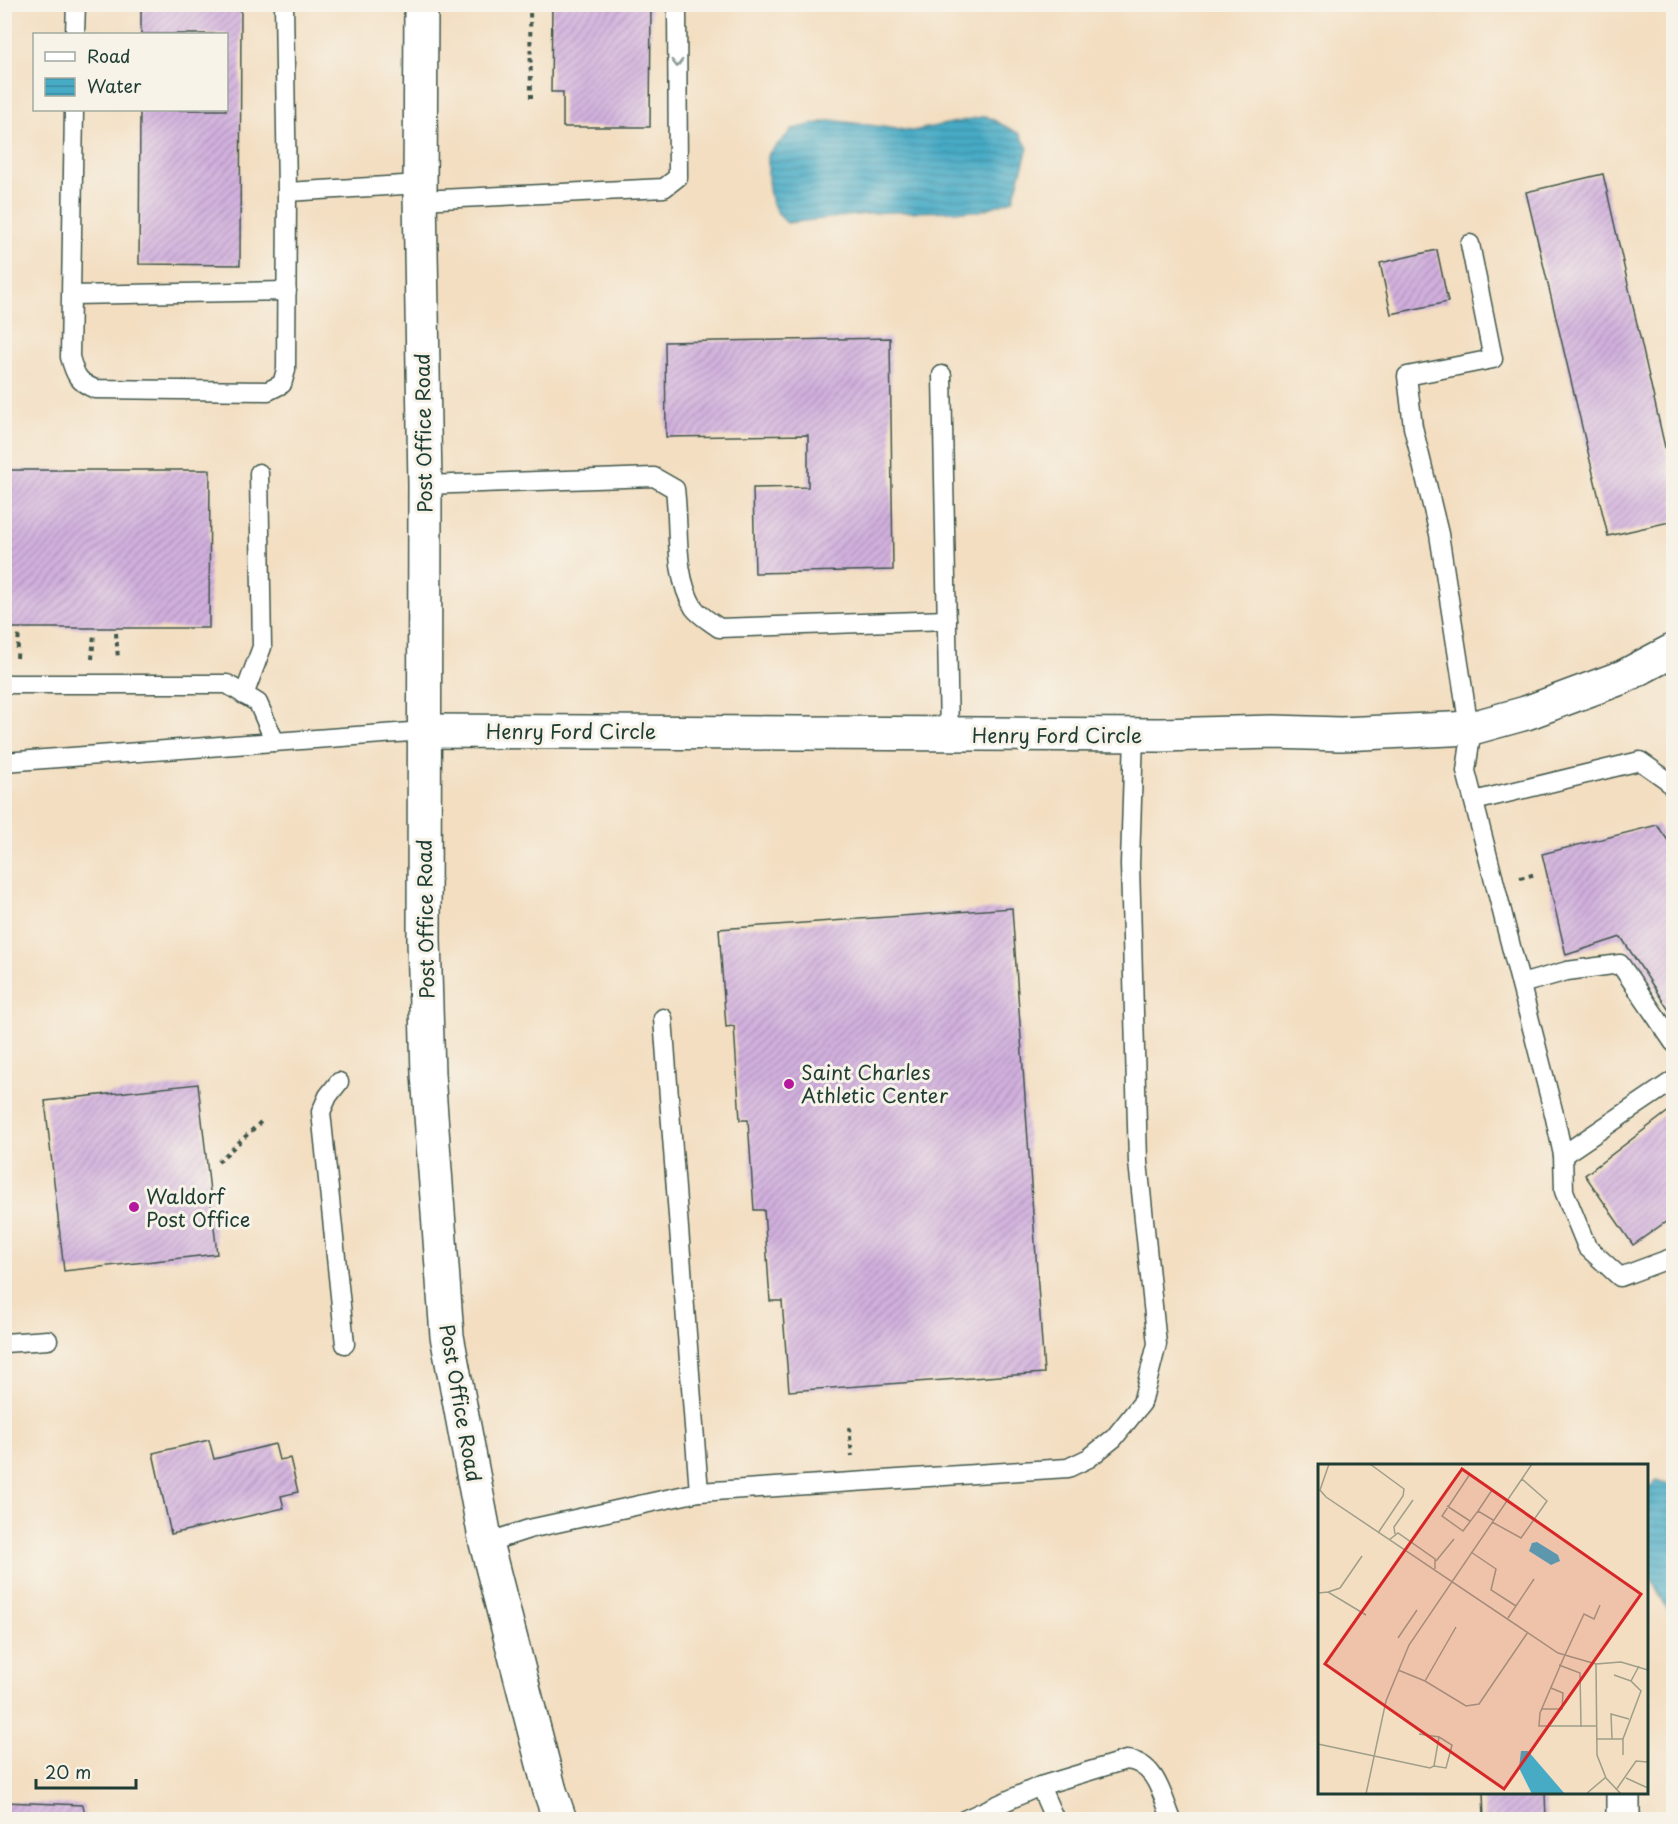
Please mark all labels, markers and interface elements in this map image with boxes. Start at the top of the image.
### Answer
legend [33,33,228,111]
text: Road [87,42,131,69]
one-way arrow [671,58,684,67]
text: Water [87,72,142,99]
street label: Post Office Road [407,353,439,513]
street label: Henry Ford Circle [486,716,656,746]
street label: Henry Ford Circle [972,720,1142,750]
street label: Post Office Road [409,839,441,999]
place label: Saint Charles Athletic Center [801,1057,949,1110]
marker: Saint Charles Athletic Center [782,1077,796,1091]
place label: Waldorf Post Office [146,1181,250,1234]
marker: Waldorf Post Office [127,1200,141,1214]
street label: Post Office Road [432,1322,490,1484]
inset map [1318,1464,1648,1794]
scale bar [36,1752,136,1790]
text: 20 m [45,1758,91,1785]

